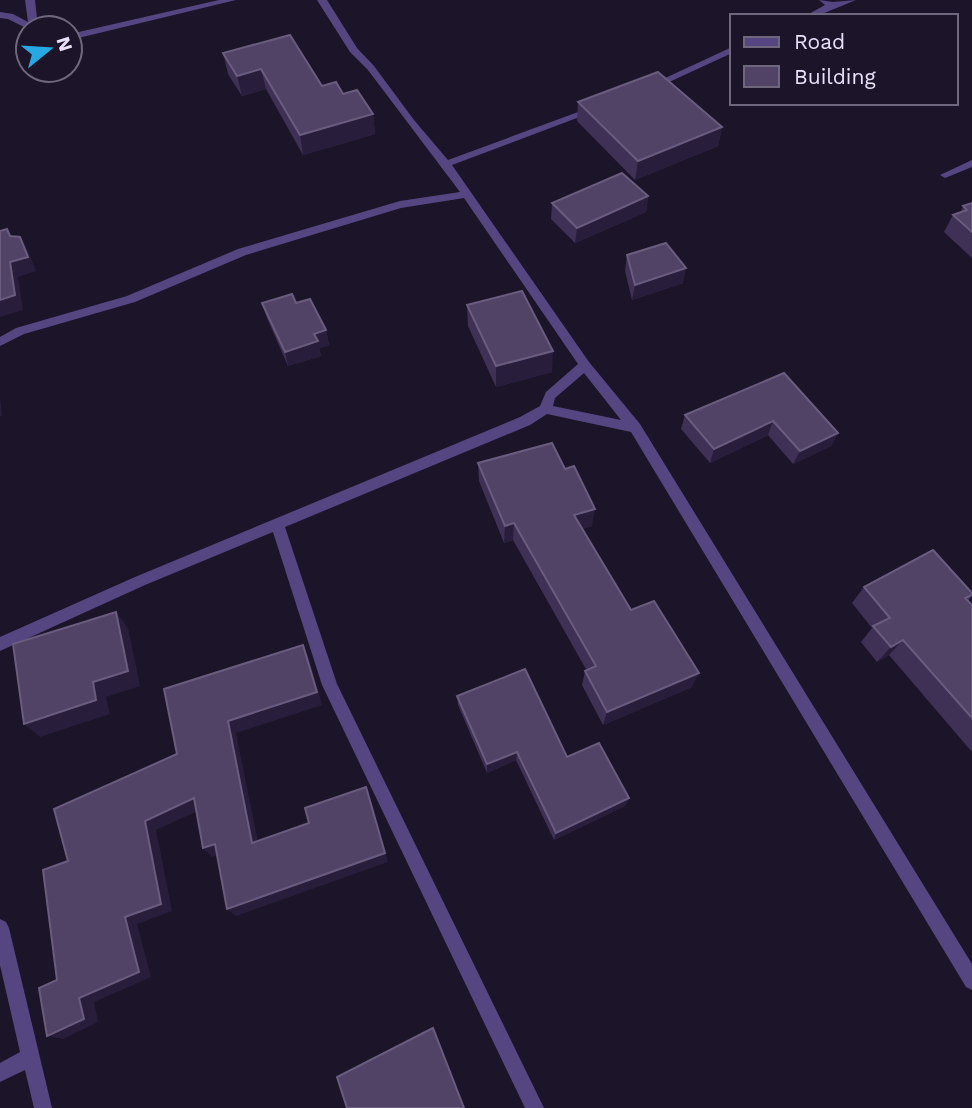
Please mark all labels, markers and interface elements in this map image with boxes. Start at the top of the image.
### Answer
north arrow [14,14,84,84]
legend [730,14,958,105]
text: Road [794,29,845,54]
text: N [52,34,78,54]
text: Building [794,64,876,89]

